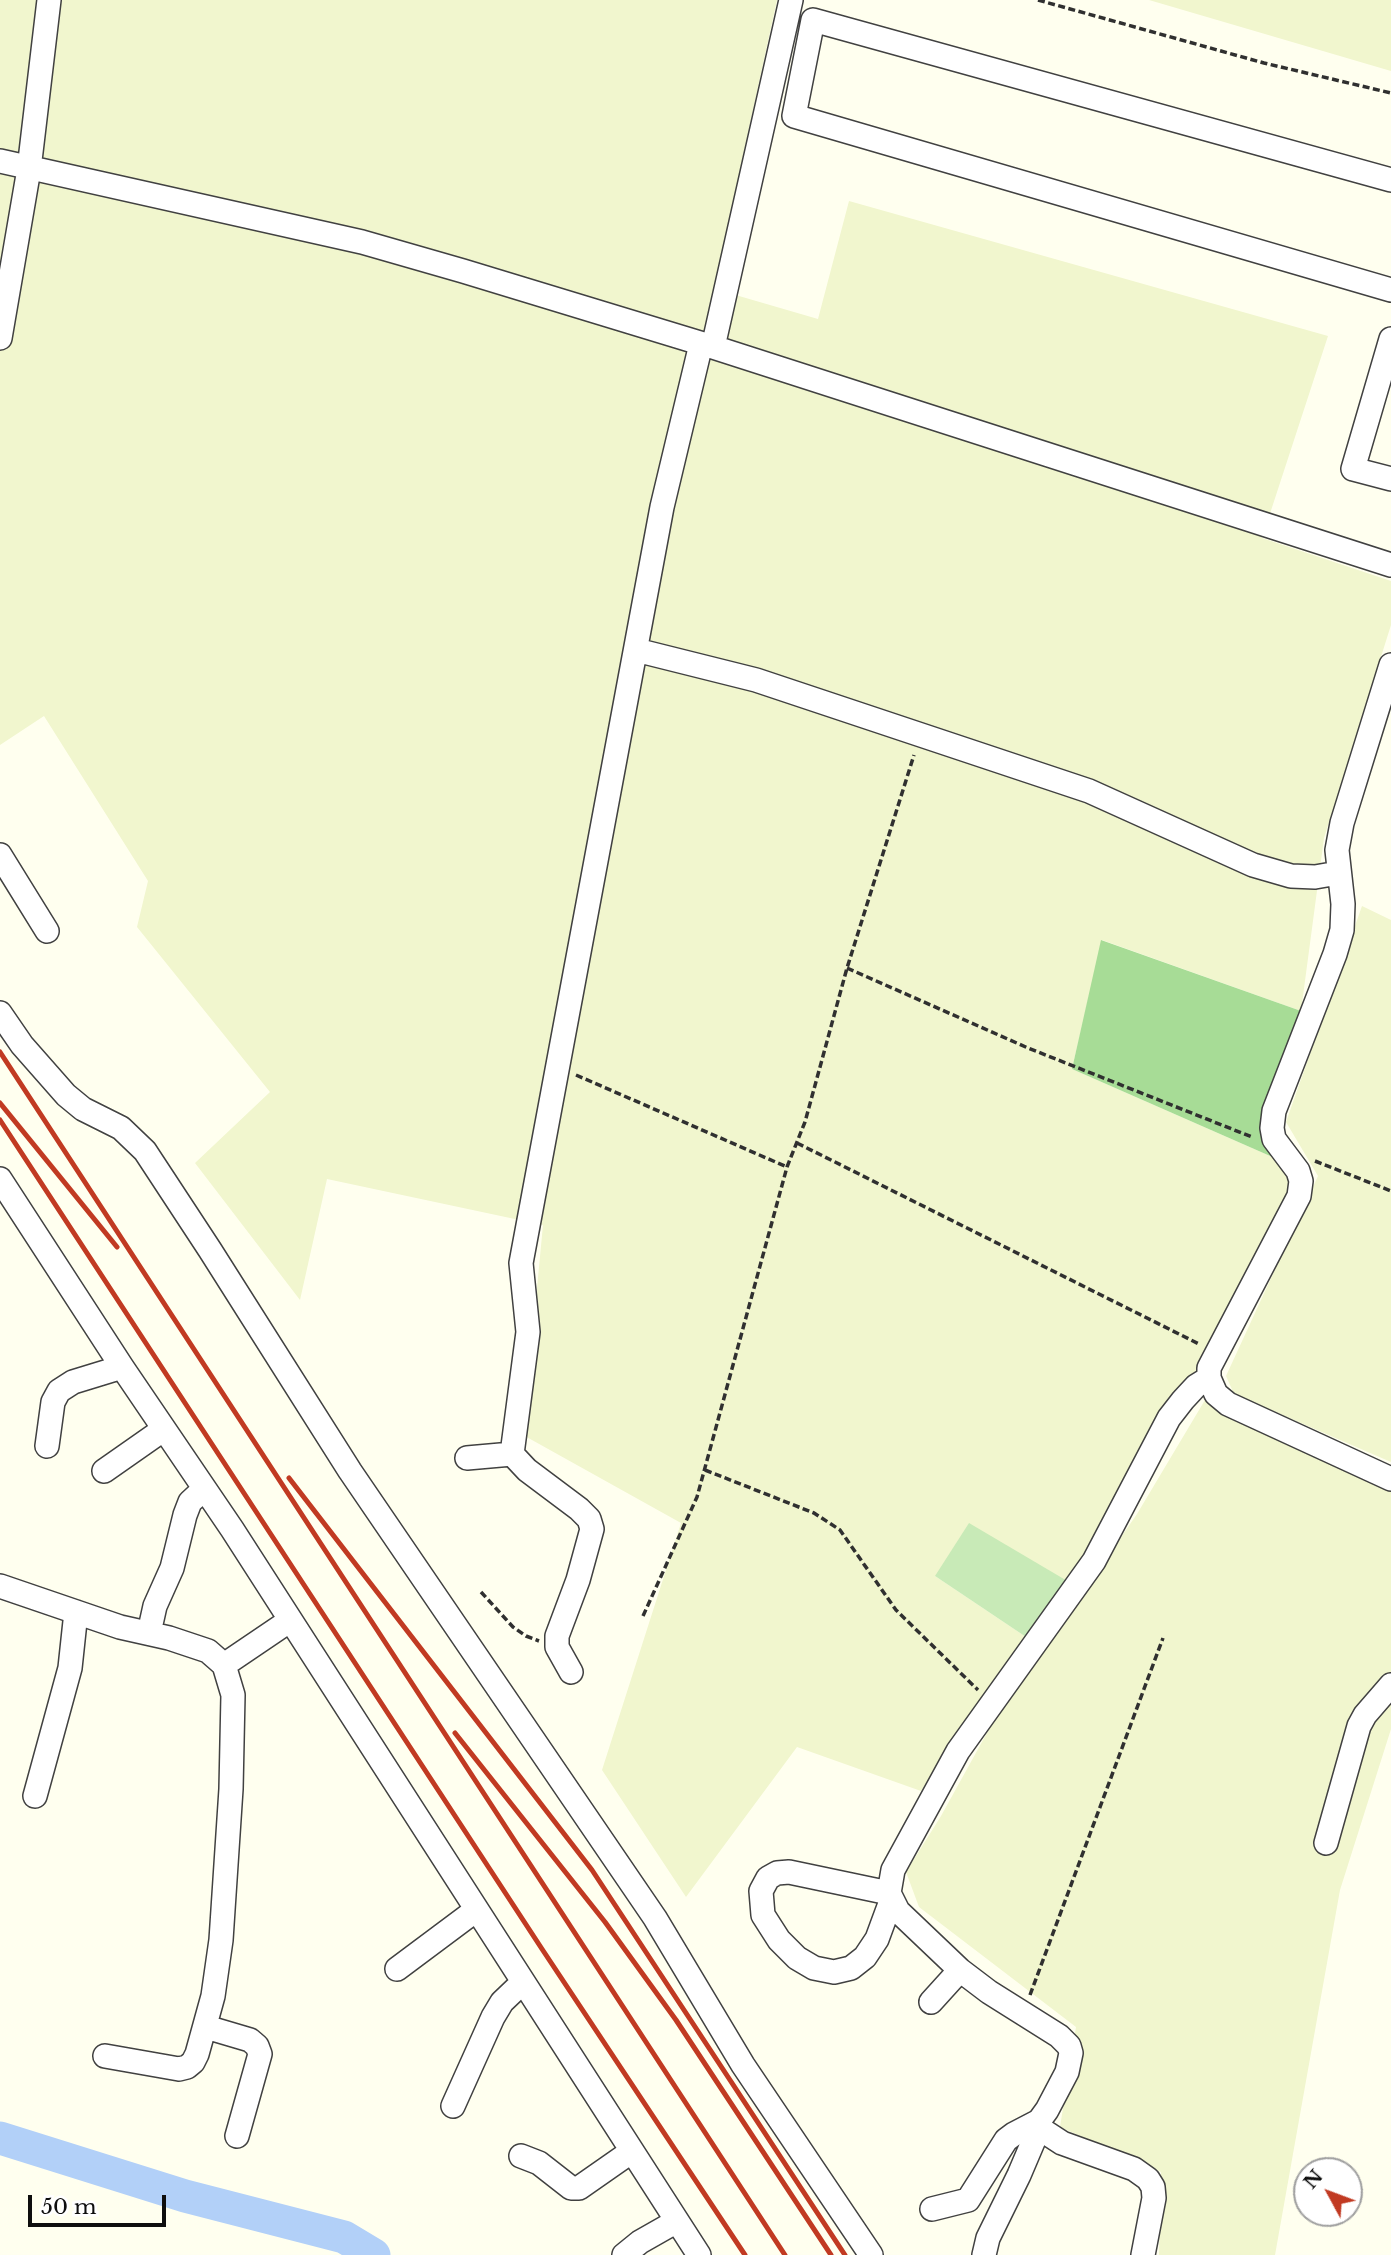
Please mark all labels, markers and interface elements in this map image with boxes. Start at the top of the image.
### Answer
north arrow [1293,2157,1363,2227]
text: N [1299,2165,1328,2193]
scale bar [32,2182,170,2226]
text: 50 m [41,2194,96,2220]

